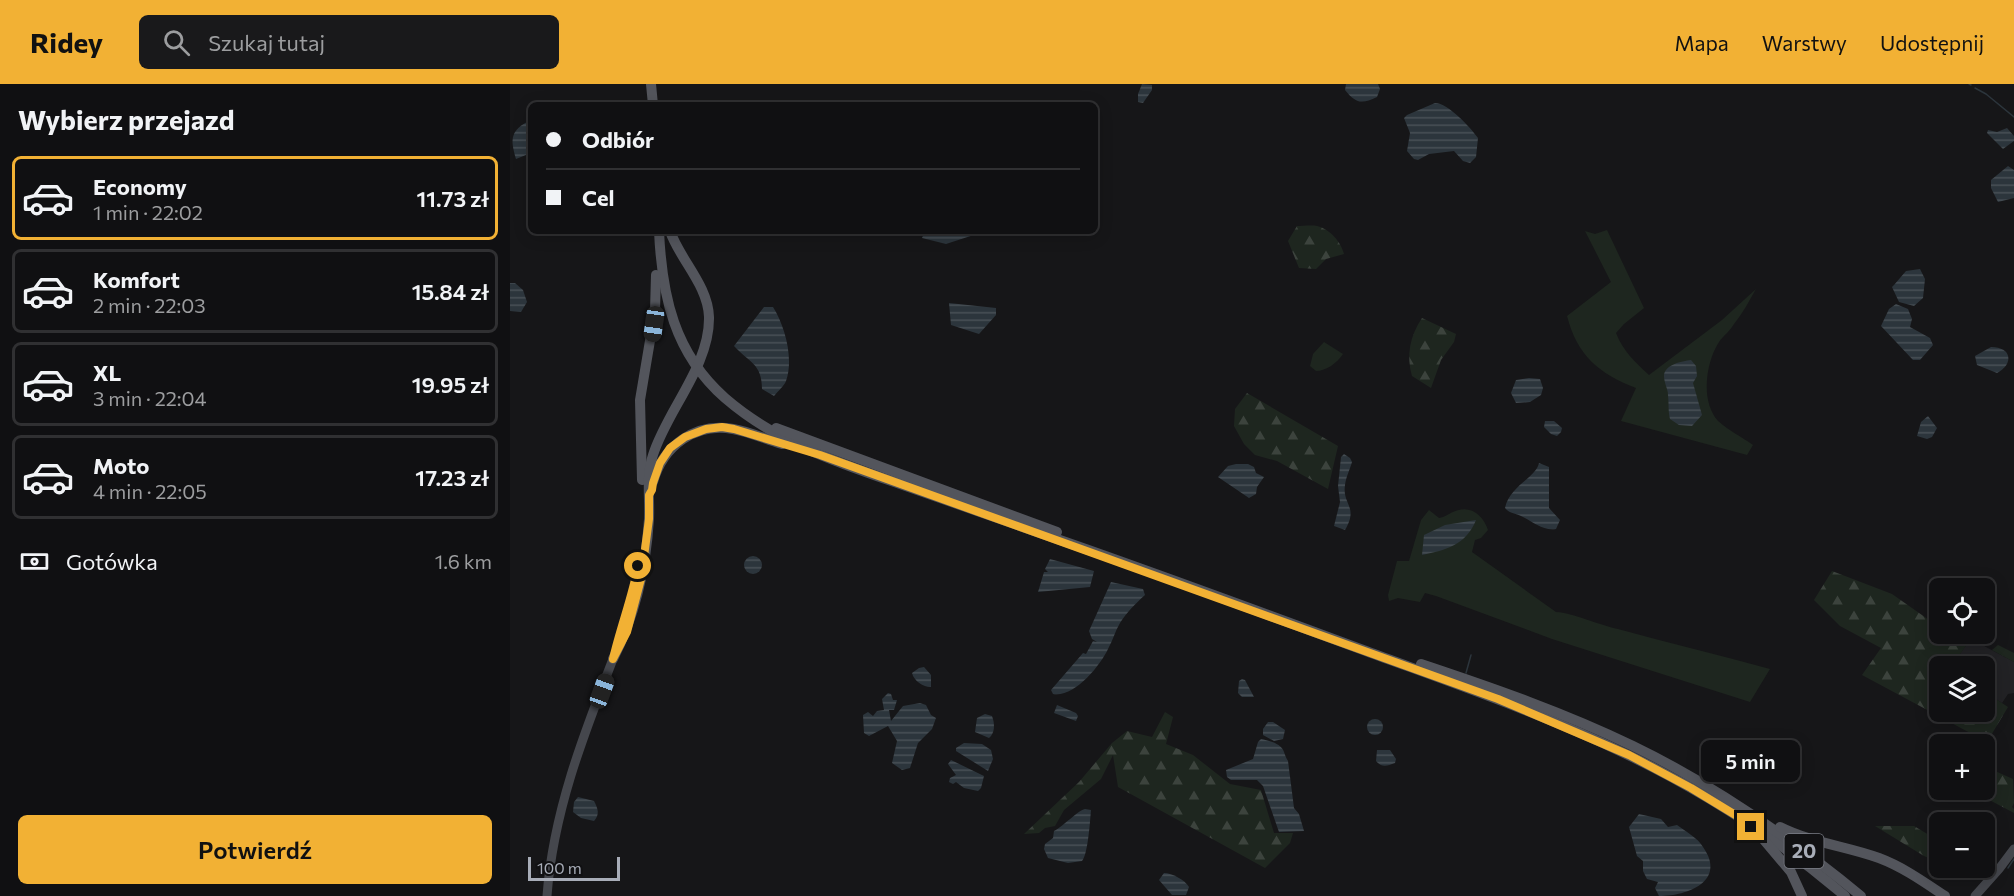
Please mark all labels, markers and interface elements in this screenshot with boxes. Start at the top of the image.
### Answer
search box [139,15,559,69]
text: Ridey [30,25,103,59]
icon: search [160,26,193,59]
text: Szukaj tutaj [208,29,325,56]
text: Mapa [1675,30,1729,55]
text: Warstwy [1762,30,1847,55]
text: Udostępnij [1880,30,1984,55]
text: Wybierz przejazd [18,103,235,136]
text: Odbiór [582,126,654,153]
icon: car [21,171,75,225]
text: Economy [93,173,187,200]
text: Cel [582,184,615,211]
text: 11.73 zł [417,185,489,212]
text: 1 min · 22:02 [93,200,203,224]
icon: car [21,264,75,318]
text: Komfort [93,266,180,293]
text: 15.84 zł [412,278,489,305]
text: 2 min · 22:03 [93,293,206,317]
car [643,305,665,343]
icon: car [21,357,75,411]
text: XL [93,359,121,386]
text: 19.95 zł [412,371,489,398]
text: 3 min · 22:04 [93,386,207,410]
icon: car [21,450,75,504]
text: Moto [93,452,149,479]
text: 17.23 zł [415,464,489,491]
text: 4 min · 22:05 [93,479,207,503]
icon: cash [18,545,51,578]
text: Gotówka [66,548,158,575]
text: 1.6 km [435,549,492,573]
route start [624,552,651,579]
map controls [1929,578,1995,878]
button: locate [1929,578,1995,644]
button: layers [1929,656,1995,722]
car [587,671,617,711]
button: + [1929,734,1995,800]
callout: 5 min [1702,740,1800,782]
text: 5 min [1726,749,1775,773]
button: − [1929,812,1995,878]
route end [1737,813,1764,840]
button: Potwierdź [18,815,492,884]
road number: 20 [1784,834,1824,868]
scale bar [528,854,620,882]
text: 100 m [537,858,582,877]

